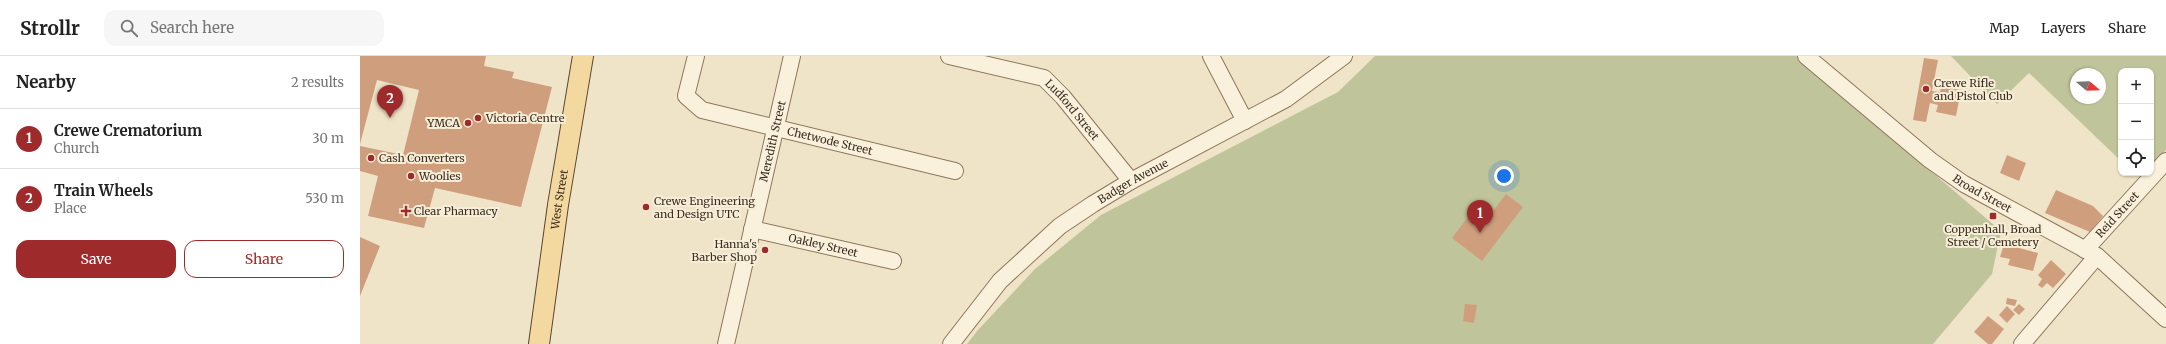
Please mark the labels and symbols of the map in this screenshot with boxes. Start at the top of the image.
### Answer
north arrow [2070,68,2106,104]
street label: Ludford Street [1042,76,1103,144]
place label: Crewe Rifle and Pistol Club [1934,76,2013,103]
marker: Crewe Rifle and Pistol Club [1921,84,1931,94]
pin: 2 [377,85,403,118]
street label: Meredith Street [756,99,789,183]
place label: Victoria Centre [485,111,565,125]
marker: Victoria Centre [473,113,483,123]
place label: YMCA [426,116,460,130]
marker: YMCA [463,118,473,128]
street label: Chetwode Street [786,124,875,158]
place label: Cash Converters [379,151,465,165]
marker: Cash Converters [366,153,376,163]
street label: Badger Avenue [1095,155,1171,206]
your location [1494,166,1514,186]
street label: West Street [548,168,571,231]
place label: Woolies [418,169,461,183]
marker: Woolies [406,171,416,181]
street label: Broad Street [1950,171,2015,216]
street label: Reid Street [2093,188,2142,241]
place label: Crewe Engineering and Design UTC [654,194,755,221]
pin: 1 [1467,200,1493,233]
marker: Crewe Engineering and Design UTC [641,202,651,212]
place label: Clear Pharmacy [414,204,498,218]
marker: Clear Pharmacy [401,206,411,216]
marker: Coppenhall, Broad Street / Cemetery [1988,211,1998,221]
place label: Coppenhall, Broad Street / Cemetery [1945,222,2042,249]
street label: Oakley Street [787,231,860,260]
place label: Hanna's Barber Shop [692,237,757,264]
marker: Hanna's Barber Shop [760,245,770,255]

